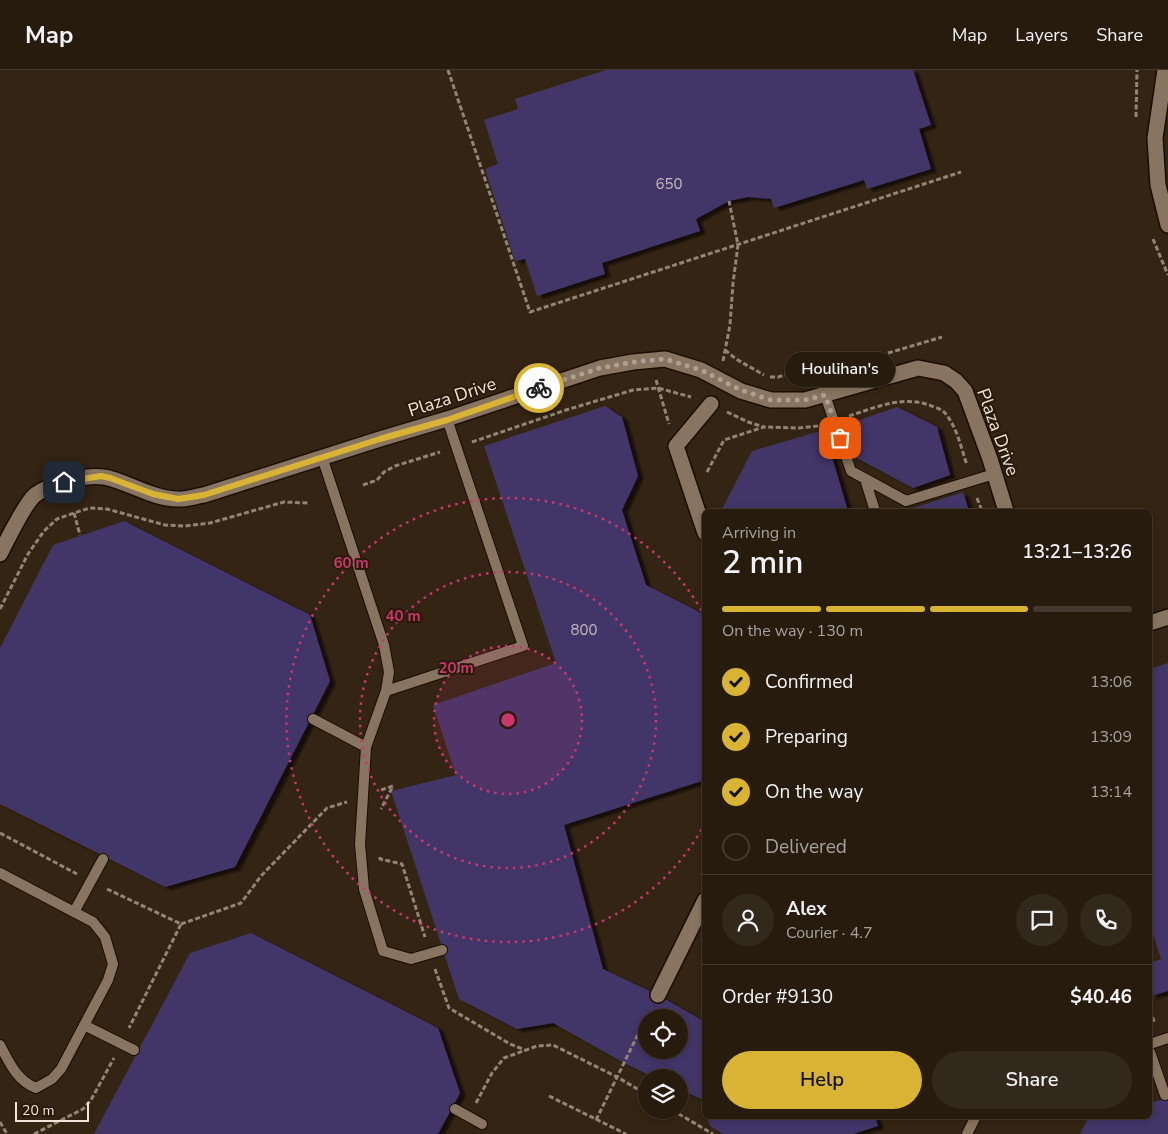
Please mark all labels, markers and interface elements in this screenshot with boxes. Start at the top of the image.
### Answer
text: Map [25,19,73,51]
text: Map [952,23,987,47]
text: Layers [1015,23,1068,47]
text: Share [1096,23,1143,47]
house number: 650 [655,174,683,194]
callout: Houlihan's [785,353,895,388]
text: Houlihan's [801,358,879,380]
courier [514,363,564,413]
street label: Plaza Drive [405,371,499,423]
icon: bike [525,374,553,402]
street label: Plaza Drive [971,385,1025,479]
pin [819,417,861,459]
icon: bag [826,424,854,452]
pin [43,461,85,503]
icon: home [50,468,78,496]
text: Arriving in [722,522,796,544]
text: 13:21–13:26 [1022,539,1132,565]
text: 2 min [722,541,804,584]
text: 60 m [333,553,369,573]
text: 40 m [385,606,421,626]
house number: 800 [570,620,598,640]
text: On the way · 130 m [722,620,863,642]
text: 20 m [438,658,474,678]
icon: check [722,668,750,696]
text: Confirmed [765,669,853,695]
text: 13:06 [1090,671,1132,693]
centre of rings [499,711,517,729]
icon: check [722,723,750,751]
text: Preparing [765,724,848,750]
text: 13:09 [1090,726,1132,748]
icon: check [722,778,750,806]
text: On the way [765,779,863,805]
text: 13:14 [1090,781,1132,803]
text: Delivered [765,834,847,860]
button: person [722,894,774,946]
button: chat [1016,894,1068,946]
button: phone [1080,894,1132,946]
text: Alex [786,896,827,922]
text: Courier · 4.7 [786,922,872,944]
text: Order #9130 [722,984,833,1010]
text: $40.46 [1070,984,1132,1010]
map controls [638,1009,688,1119]
button: locate [638,1009,688,1059]
button: Help [722,1051,922,1109]
button: Share [932,1051,1132,1109]
button: layers [638,1069,688,1119]
scale bar [15,1099,89,1122]
text: 20 m [22,1101,54,1120]

